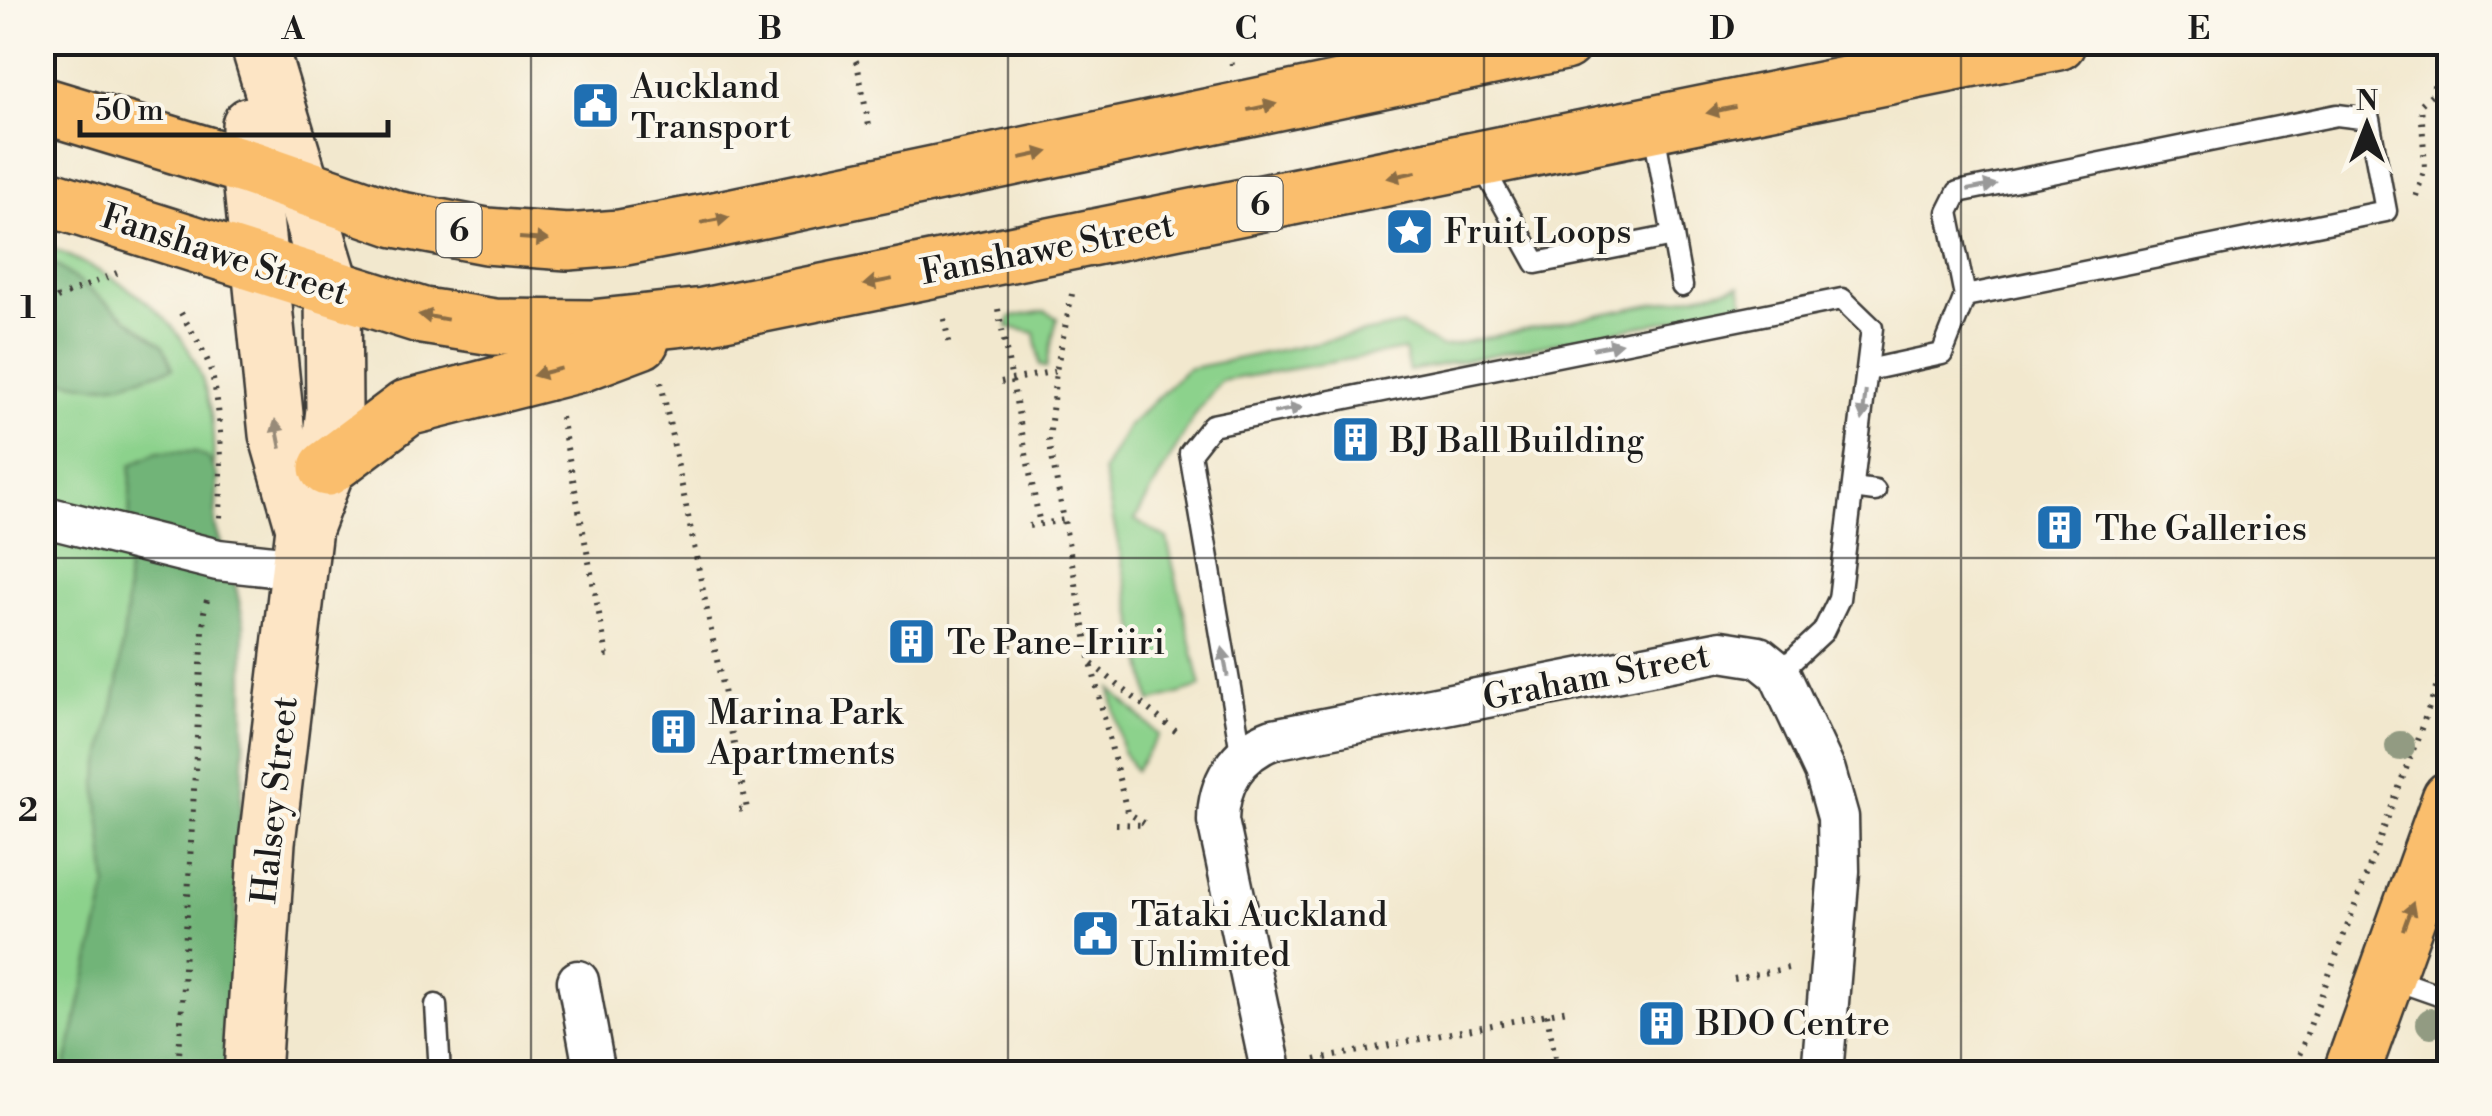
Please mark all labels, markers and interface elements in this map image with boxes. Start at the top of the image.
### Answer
text: A [281,9,306,49]
text: B [758,9,782,49]
text: C [1235,9,1257,49]
text: D [1709,9,1735,49]
text: E [2188,9,2210,49]
place label: Auckland Transport [630,66,791,149]
scale bar [80,75,388,137]
north arrow [2317,75,2417,175]
public building icon: Auckland Transport [570,80,622,132]
text: N [2356,84,2378,119]
text: 50 m [95,92,164,130]
one-way arrow [1247,99,1278,115]
one-way arrow [1705,102,1736,118]
one-way arrow [1019,147,1050,163]
one-way arrow [1386,167,1417,183]
road number: 6 [1238,177,1282,231]
one-way arrow [1966,179,1998,194]
street label: Fanshawe Street [96,195,353,316]
road number: 6 [436,203,482,257]
street label: Fanshawe Street [917,204,1177,295]
place icon: Fruit Loops [1383,205,1435,257]
place label: Fruit Loops [1444,211,1631,254]
one-way arrow [700,212,732,227]
one-way arrow [519,232,551,248]
one-way arrow [862,274,893,290]
text: 1 [20,288,36,328]
one-way arrow [417,309,448,324]
one-way arrow [1591,338,1623,353]
one-way arrow [531,365,562,380]
one-way arrow [1856,391,1872,422]
one-way arrow [1273,401,1304,417]
building icon: BJ Ball Building [1329,414,1381,466]
one-way arrow [270,418,286,449]
place label: BJ Ball Building [1389,420,1645,463]
building icon: The Galleries [2034,502,2086,554]
place label: The Galleries [2095,508,2307,551]
building icon: Te Pane-Iriiri [886,616,938,668]
place label: Te Pane-Iriiri [947,622,1165,665]
street label: Graham Street [1479,634,1713,721]
one-way arrow [1217,645,1232,677]
place label: Marina Park Apartments [707,692,904,775]
street label: Halsey Street [243,694,308,906]
building icon: Marina Park Apartments [647,706,699,758]
text: 2 [18,791,38,831]
place label: Tātaki Auckland Unlimited [1131,894,1388,977]
one-way arrow [2401,900,2416,930]
public building icon: Tātaki Auckland Unlimited [1070,908,1122,960]
building icon: BDO Centre [1635,997,1687,1049]
place label: BDO Centre [1695,1003,1890,1046]

